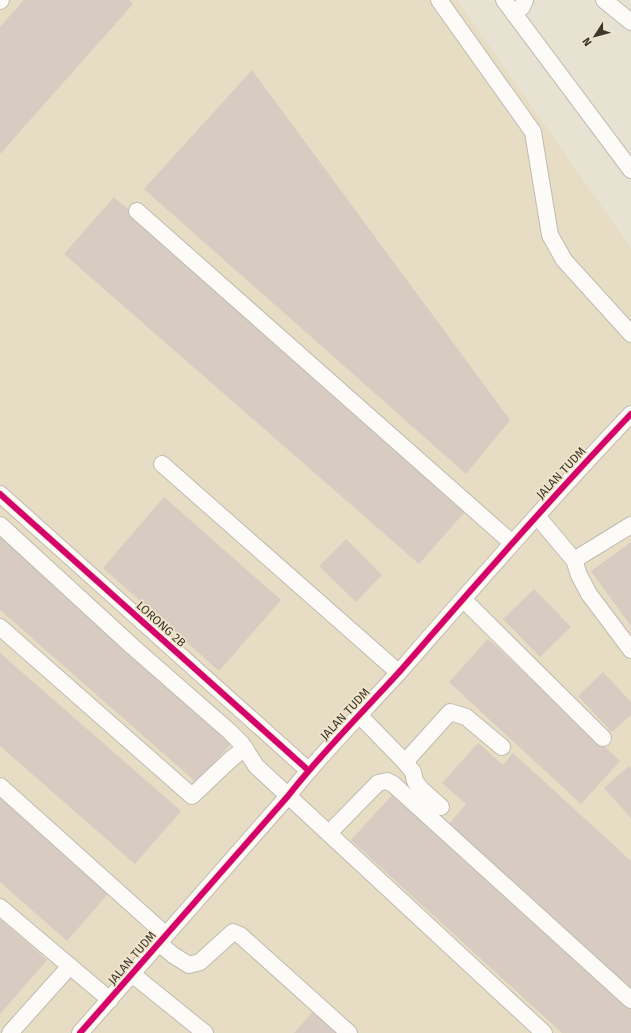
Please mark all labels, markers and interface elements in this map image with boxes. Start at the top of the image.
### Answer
north arrow [575,16,615,56]
text: N [580,35,595,48]
street label: JALAN TUDM [533,444,589,502]
street label: LORONG 2B [134,598,188,650]
street label: JALAN TUDM [317,685,373,743]
street label: JALAN TUDM [105,929,159,987]

